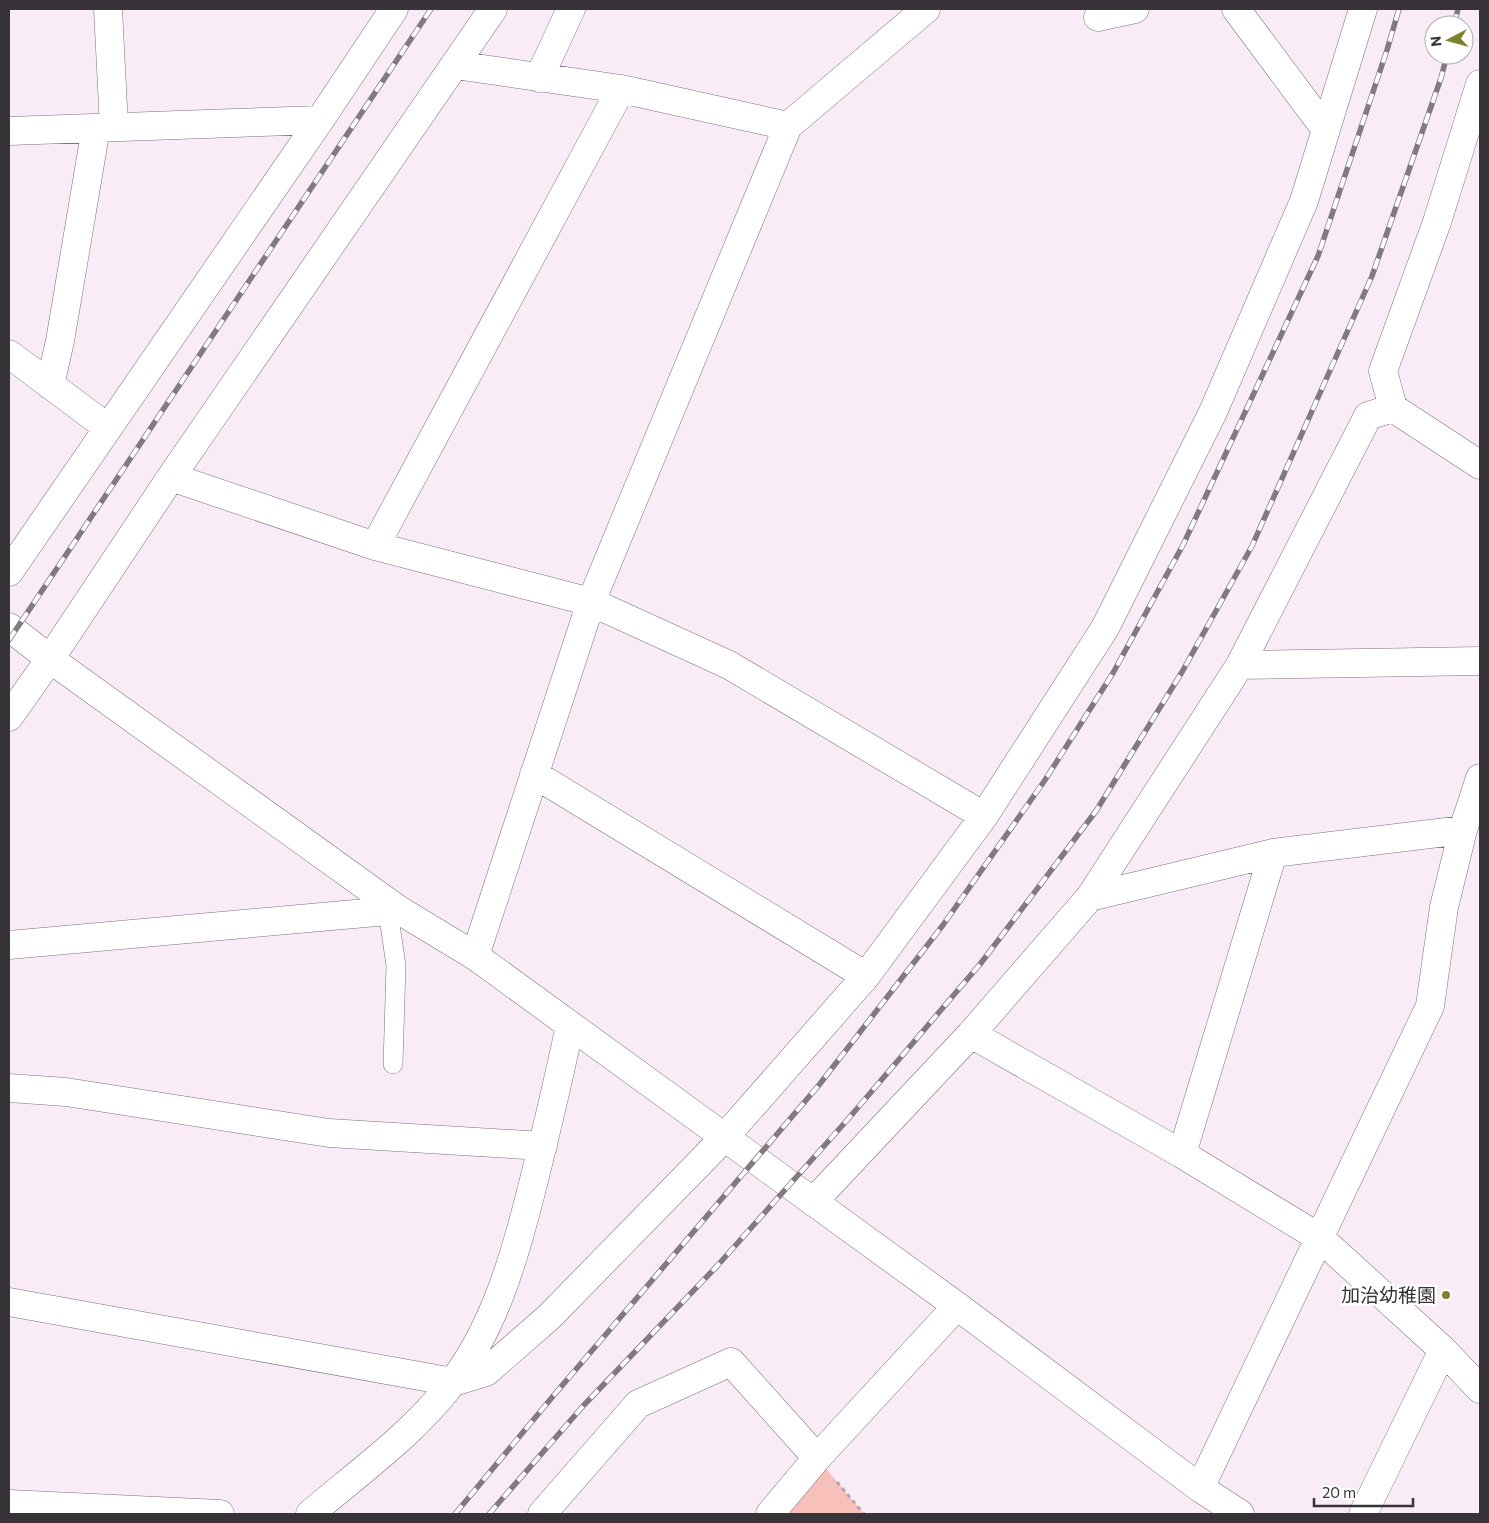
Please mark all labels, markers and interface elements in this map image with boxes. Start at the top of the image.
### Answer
north arrow [1424,15,1474,65]
text: N [1427,35,1445,48]
place label: 加治幼稚園 [1341,1283,1436,1306]
marker: 加治幼稚園 [1440,1289,1452,1301]
scale bar [1314,1476,1413,1508]
text: 20 m [1322,1483,1356,1501]

